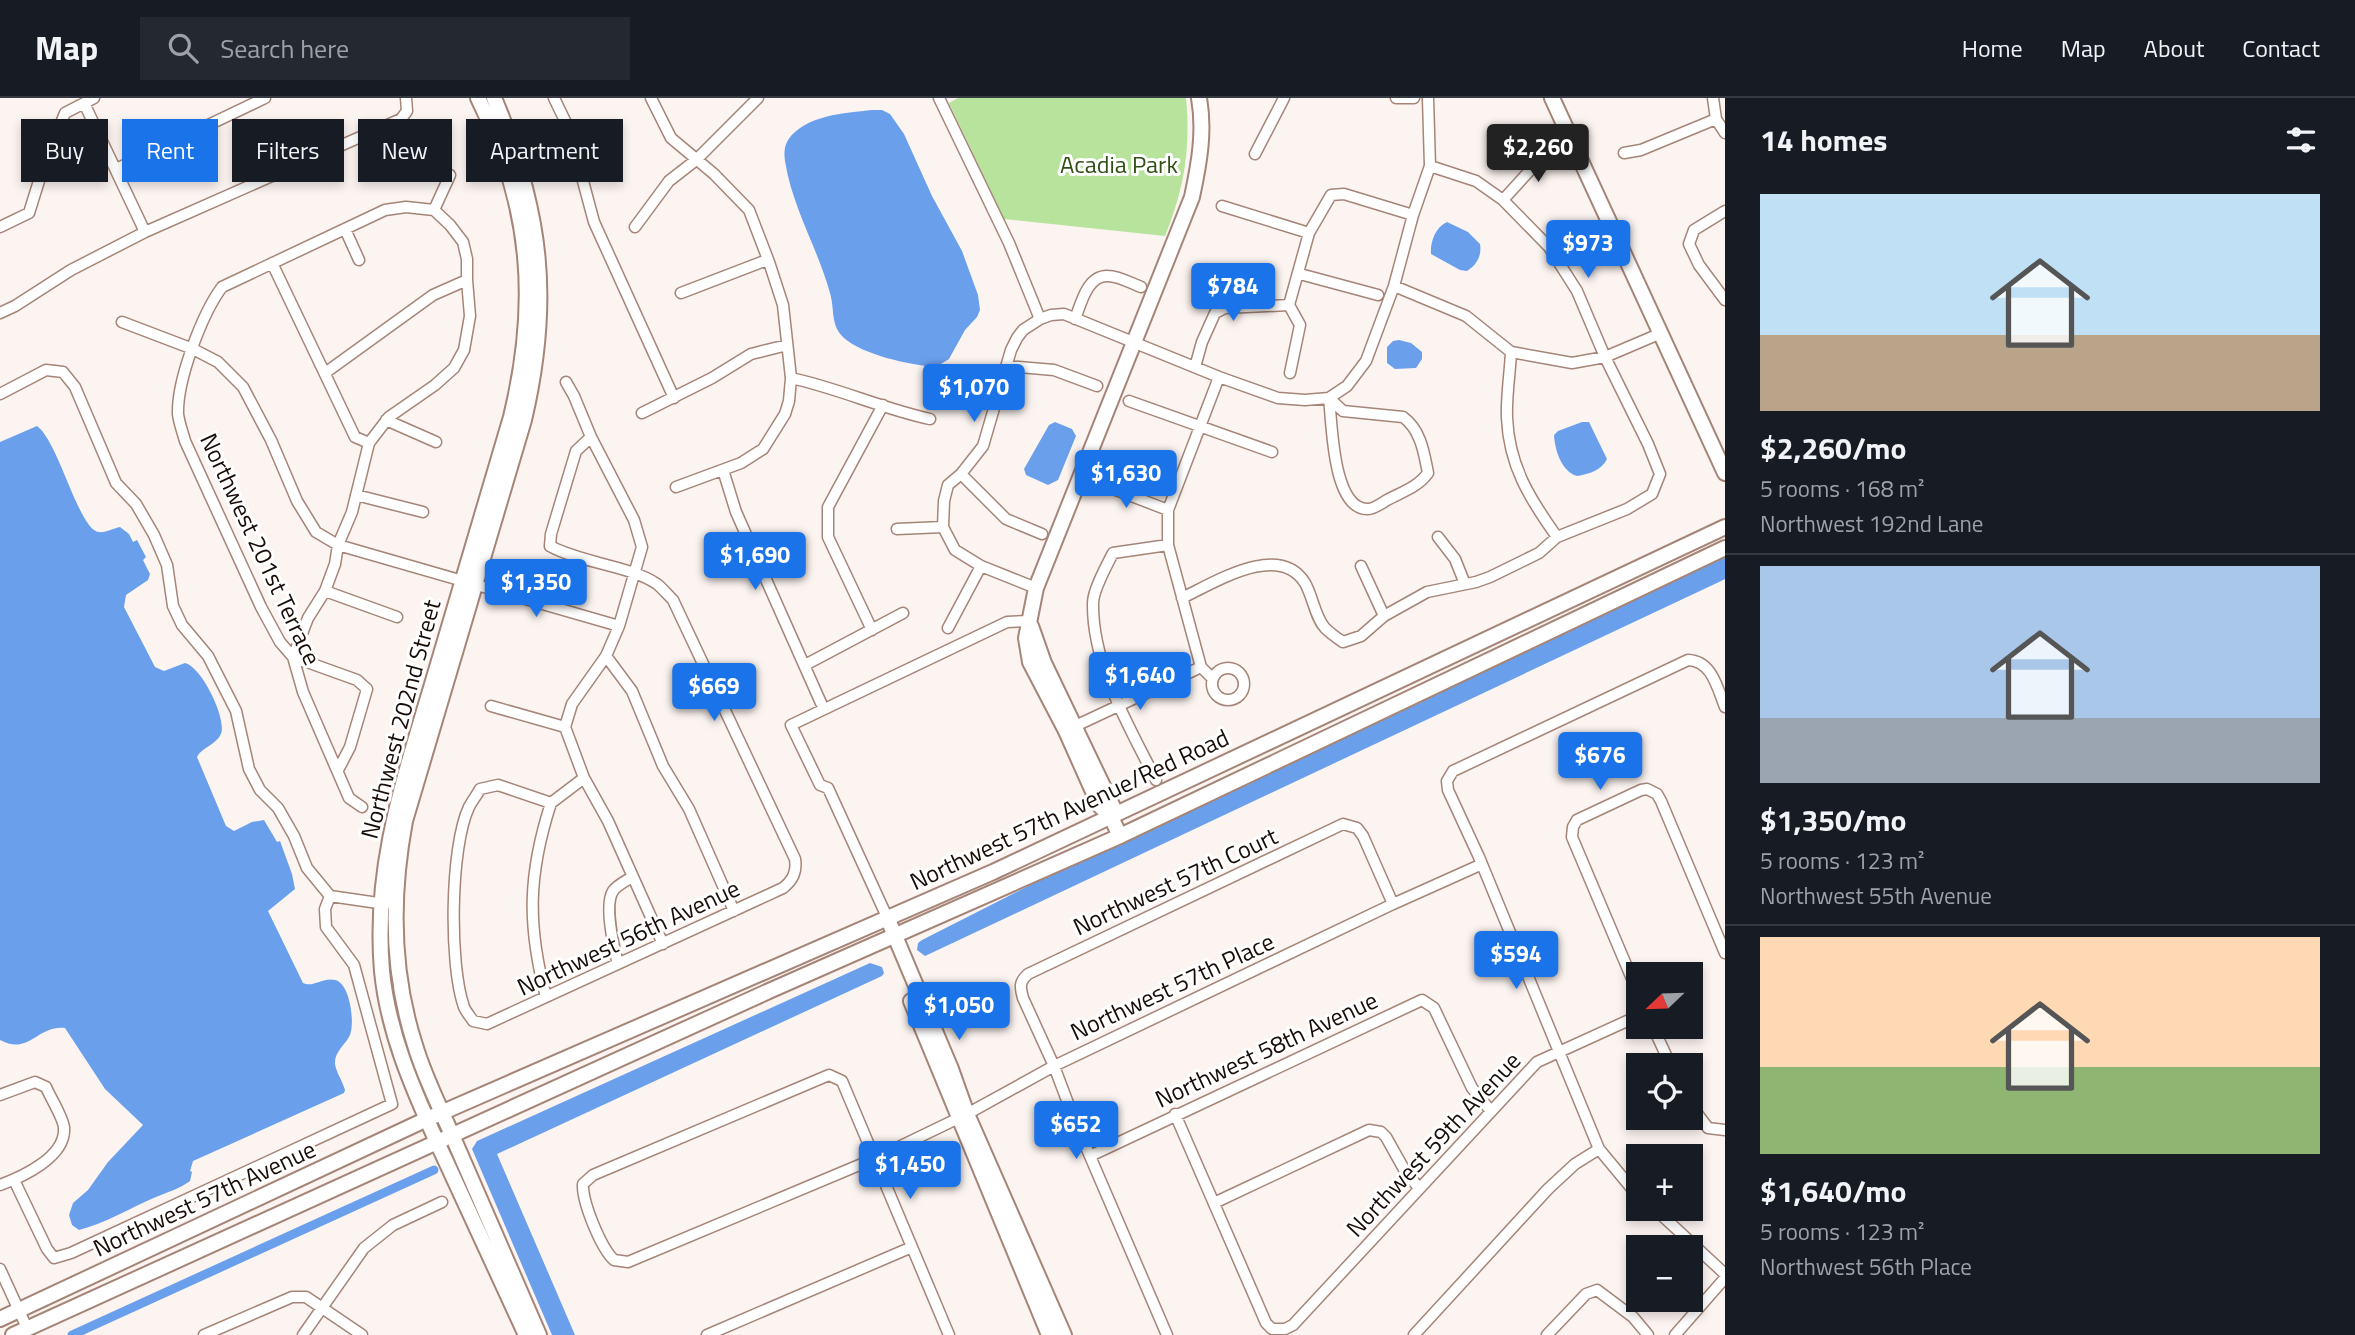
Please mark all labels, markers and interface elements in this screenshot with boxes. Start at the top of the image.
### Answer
search box [140,17,630,80]
text: Map [35,23,98,73]
icon: search [164,29,202,67]
text: Search here [220,29,349,68]
text: Home [1962,30,2023,66]
text: Map [2061,30,2106,66]
text: About [2144,30,2204,66]
text: Contact [2242,30,2320,66]
text: 14 homes [1760,117,1887,163]
chip: Buy [21,119,108,182]
chip: Rent [122,119,218,182]
chip: Filters [232,119,344,182]
chip: New [358,119,452,182]
chip: Apartment [466,119,623,182]
icon: filters [2282,121,2320,159]
pin: $2,260 [1481,125,1595,184]
text: $2,260 [1503,129,1573,164]
park label: Acadia Park [1060,146,1178,182]
pin: $973 [1547,220,1629,280]
text: $973 [1562,225,1614,260]
icon: home [1977,240,2103,366]
pin: $784 [1192,264,1274,323]
text: $784 [1207,268,1259,303]
pin: $1,070 [917,364,1031,424]
text: $1,070 [939,369,1009,404]
text: $2,260/mo [1760,425,1906,471]
street label: Northwest 201st Terrace [191,427,331,671]
pin: $1,630 [1069,450,1183,510]
text: $1,630 [1091,455,1161,490]
text: 5 rooms · 168 m² [1760,471,1924,506]
text: Northwest 192nd Lane [1760,506,1983,541]
pin: $1,690 [698,532,812,592]
text: $1,690 [720,537,790,572]
pin: $1,350 [479,560,593,619]
text: $1,350 [501,564,571,599]
street label: Northwest 202nd Street [351,595,449,843]
icon: home [1977,612,2103,738]
pin: $1,640 [1083,652,1197,712]
text: $1,640 [1105,657,1175,692]
pin: $669 [673,664,755,723]
text: $669 [688,668,740,703]
street label: Northwest 57th Avenue/Red Road [903,719,1235,899]
pin: $676 [1559,732,1641,792]
text: $676 [1574,737,1626,772]
text: $1,350/mo [1760,797,1906,843]
street label: Northwest 57th Court [1067,818,1284,944]
text: 5 rooms · 123 m² [1760,843,1924,878]
street label: Northwest 56th Avenue [511,870,745,1004]
text: Northwest 55th Avenue [1760,878,1992,913]
street label: Northwest 57th Place [1064,923,1280,1049]
pin: $594 [1475,932,1557,991]
text: $594 [1490,936,1542,971]
north arrow [1626,962,1703,1040]
map controls [1626,962,1703,1312]
pin: $1,050 [902,982,1016,1042]
street label: Northwest 58th Avenue [1149,982,1383,1116]
icon: home [1977,983,2103,1109]
text: $1,050 [924,987,994,1022]
street label: Northwest 59th Avenue [1337,1043,1529,1245]
button: locate [1626,1053,1703,1130]
pin: $652 [1035,1102,1117,1161]
text: $652 [1050,1106,1102,1141]
street label: Northwest 57th Avenue [87,1131,321,1265]
pin: $1,450 [853,1142,967,1201]
button: + [1626,1144,1703,1221]
text: $1,450 [875,1146,945,1181]
text: $1,640/mo [1760,1168,1906,1214]
text: 5 rooms · 123 m² [1760,1214,1924,1249]
button: − [1626,1235,1703,1312]
text: Northwest 56th Place [1760,1249,1972,1284]

